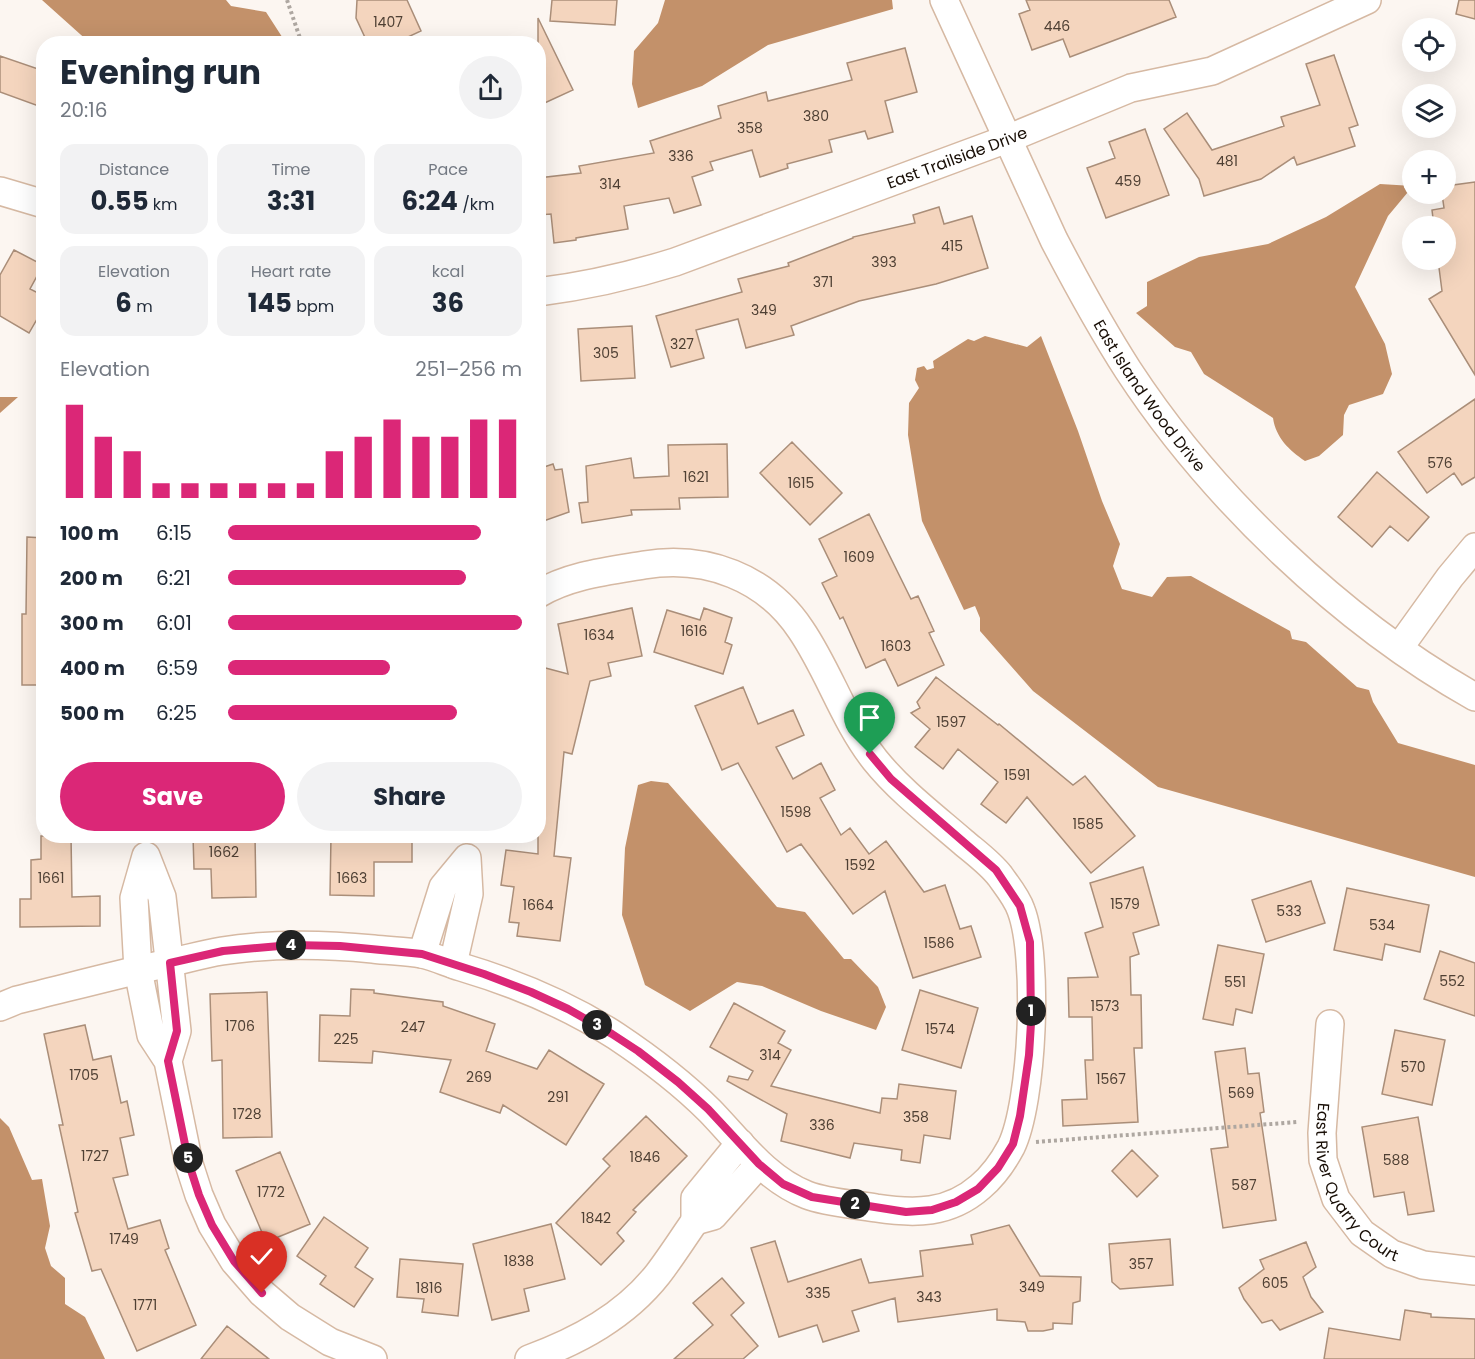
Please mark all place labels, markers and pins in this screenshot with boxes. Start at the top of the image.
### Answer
pin [844,692,895,754]
pin: 4 [276,930,306,960]
pin: 1 [1016,996,1046,1026]
pin: 3 [582,1010,612,1040]
pin: 5 [173,1143,203,1173]
pin: 2 [840,1189,870,1219]
pin [236,1231,287,1293]

